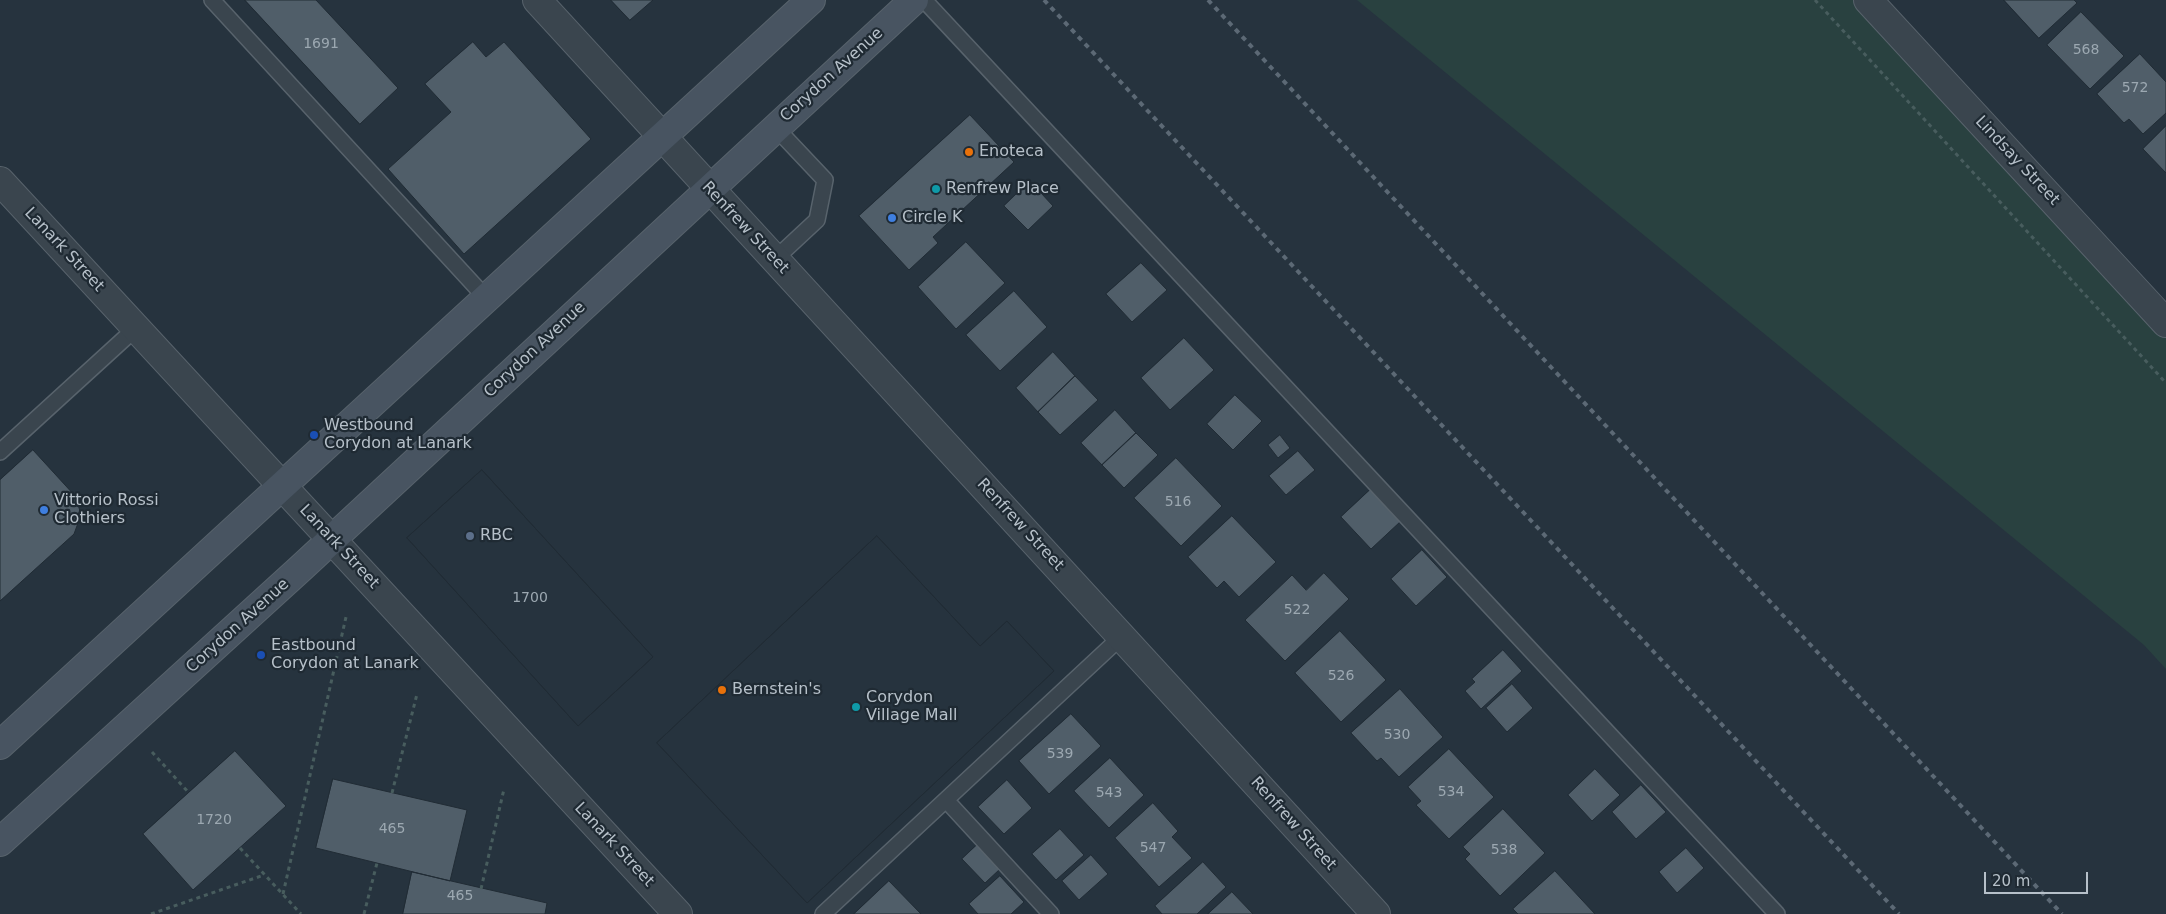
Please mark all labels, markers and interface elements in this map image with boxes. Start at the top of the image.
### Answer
street label: Corydon Avenue [777,24,887,126]
house number: 1691 [303,36,339,52]
house number: 568 [2073,42,2099,58]
house number: 572 [2122,80,2148,96]
street label: Lindsay Street [1971,112,2063,210]
place label: Enoteca [979,142,1044,162]
marker: Enoteca [963,146,975,158]
street label: Renfrew Street [697,178,793,278]
place label: Renfrew Place [946,179,1059,199]
marker: Renfrew Place [930,183,942,195]
street label: Lanark Street [20,204,108,296]
place label: Circle K [902,208,963,228]
marker: Circle K [886,212,898,224]
street label: Corydon Avenue [480,298,590,402]
place label: Westbound Corydon at Lanark [324,416,472,454]
marker: Westbound Corydon at Lanark [308,429,320,441]
street label: Renfrew Street [972,475,1068,575]
place label: Vittorio Rossi Clothiers [54,491,159,529]
house number: 516 [1165,494,1191,510]
street label: Lanark Street [295,501,383,593]
marker: Vittorio Rossi Clothiers [38,504,50,516]
place label: RBC [480,526,513,546]
marker: RBC [464,530,476,542]
street label: Corydon Avenue [183,575,293,677]
house number: 1700 [512,590,548,606]
house number: 522 [1284,602,1310,618]
place label: Eastbound Corydon at Lanark [271,636,419,674]
marker: Eastbound Corydon at Lanark [255,649,267,661]
house number: 526 [1328,668,1354,684]
place label: Bernstein's [732,680,821,700]
marker: Bernstein's [716,684,728,696]
place label: Corydon Village Mall [866,688,957,726]
marker: Corydon Village Mall [850,701,862,713]
house number: 530 [1384,727,1410,743]
house number: 539 [1047,746,1073,762]
street label: Renfrew Street [1246,773,1340,875]
house number: 534 [1438,784,1464,800]
house number: 543 [1096,785,1122,801]
street label: Lanark Street [570,799,658,891]
house number: 1720 [196,812,232,828]
house number: 465 [379,821,405,837]
house number: 547 [1140,840,1166,856]
house number: 538 [1491,842,1517,858]
scale bar [1986,862,2090,894]
text: 20 m [1992,872,2030,890]
house number: 465 [447,888,473,904]

